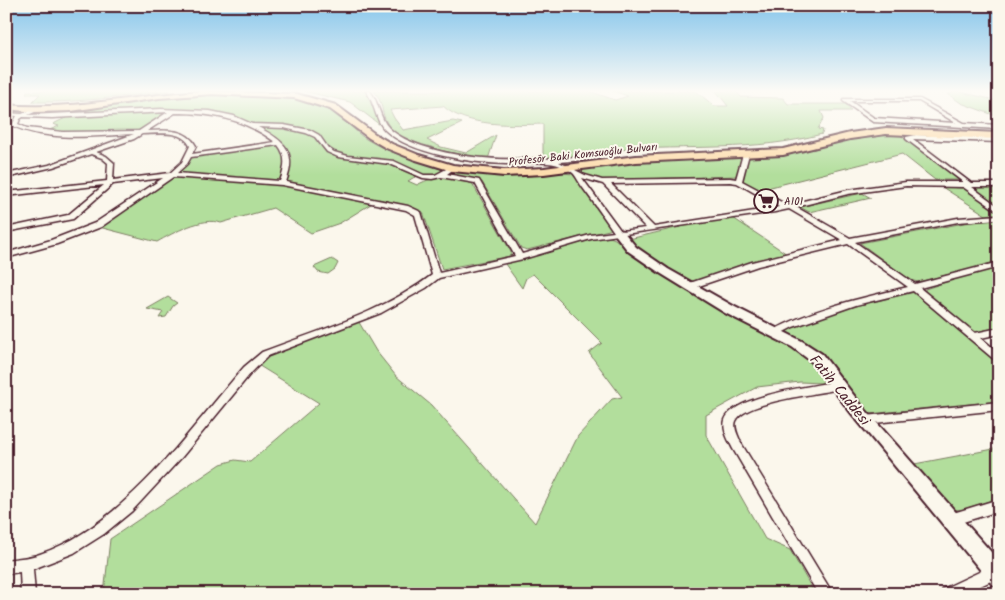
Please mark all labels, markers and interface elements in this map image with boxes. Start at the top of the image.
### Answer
street label: Profesör Baki Komsuoğlu Bulvarı [508,138,659,172]
supermarket icon: A101 [753,188,779,214]
place label: A101 [784,193,803,211]
street label: Fatih Caddesi [803,350,877,433]

